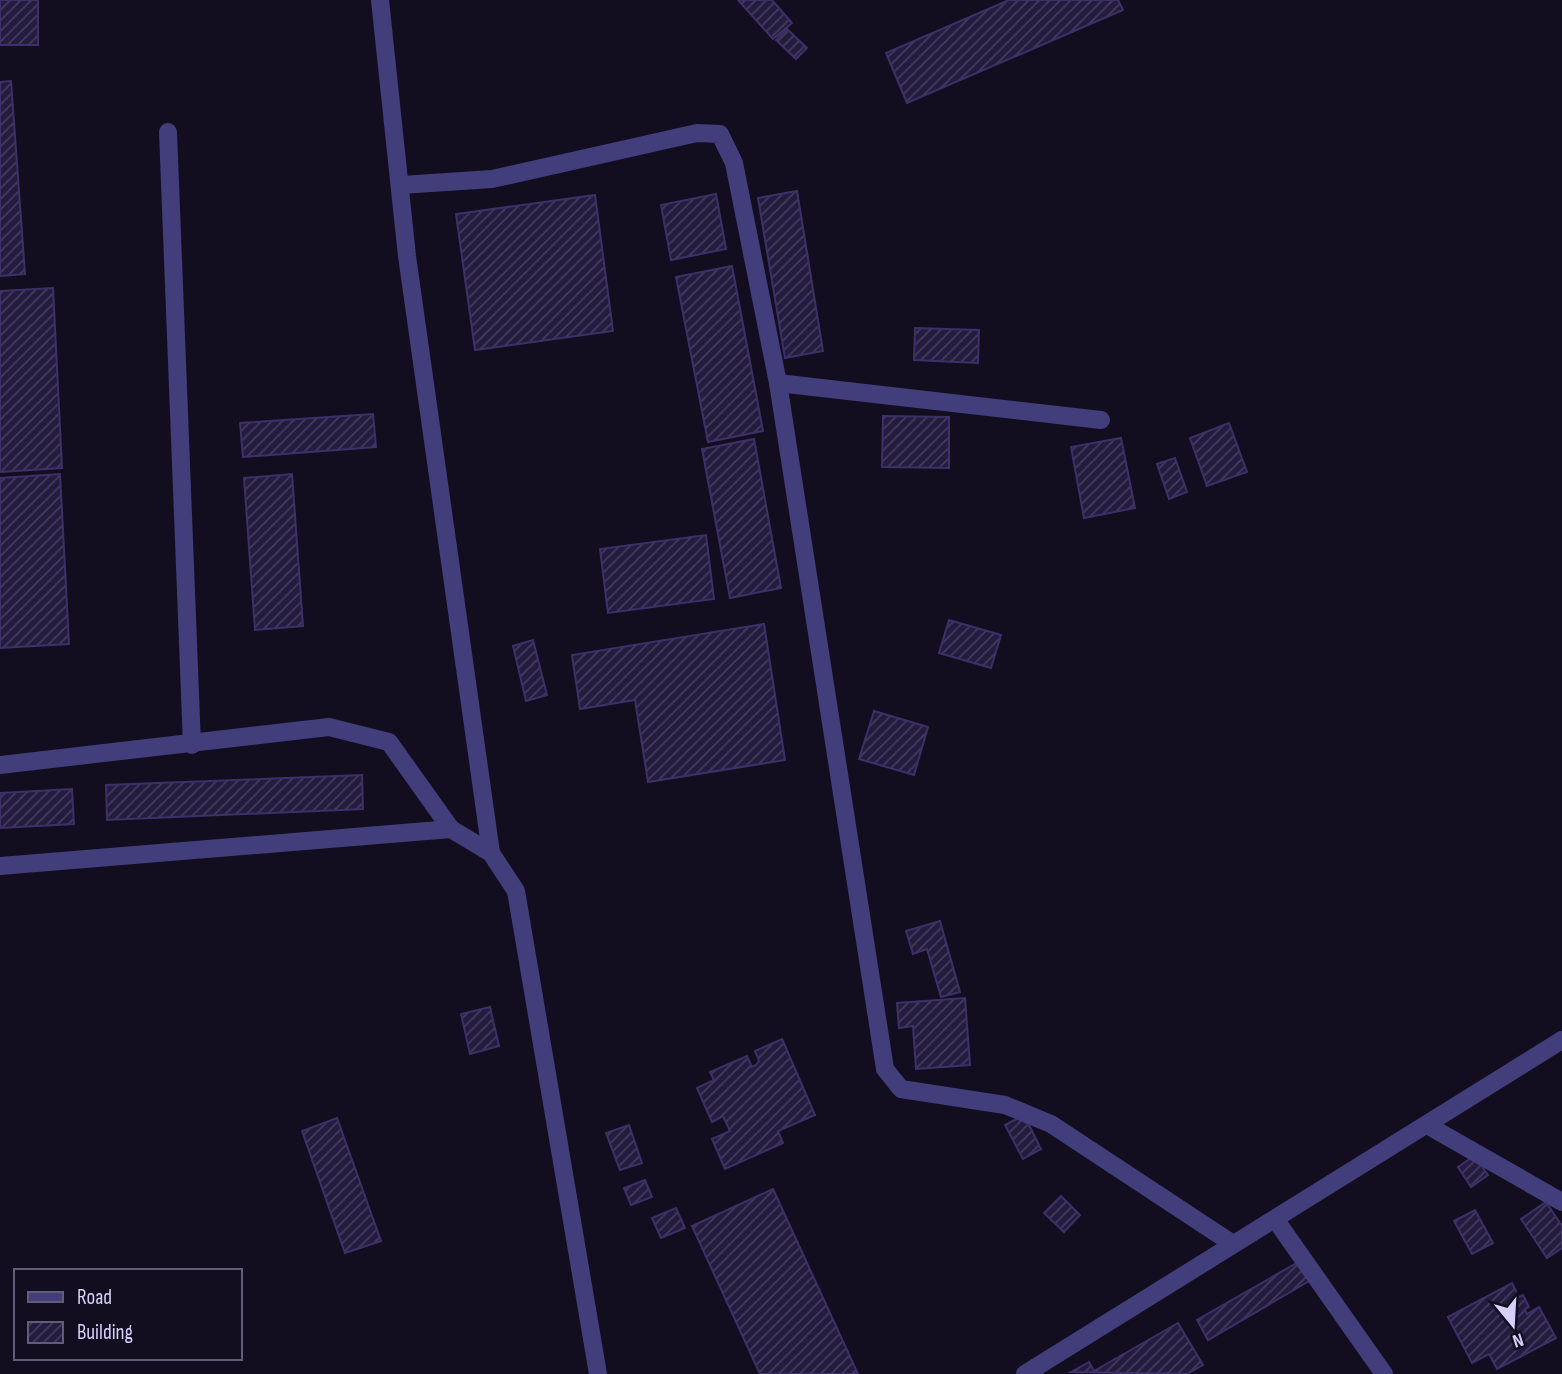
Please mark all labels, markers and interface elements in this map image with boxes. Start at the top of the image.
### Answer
legend [14,1269,242,1360]
text: Road [77,1285,112,1310]
north arrow [1478,1290,1548,1360]
text: Building [77,1320,133,1345]
text: N [1509,1327,1526,1352]

